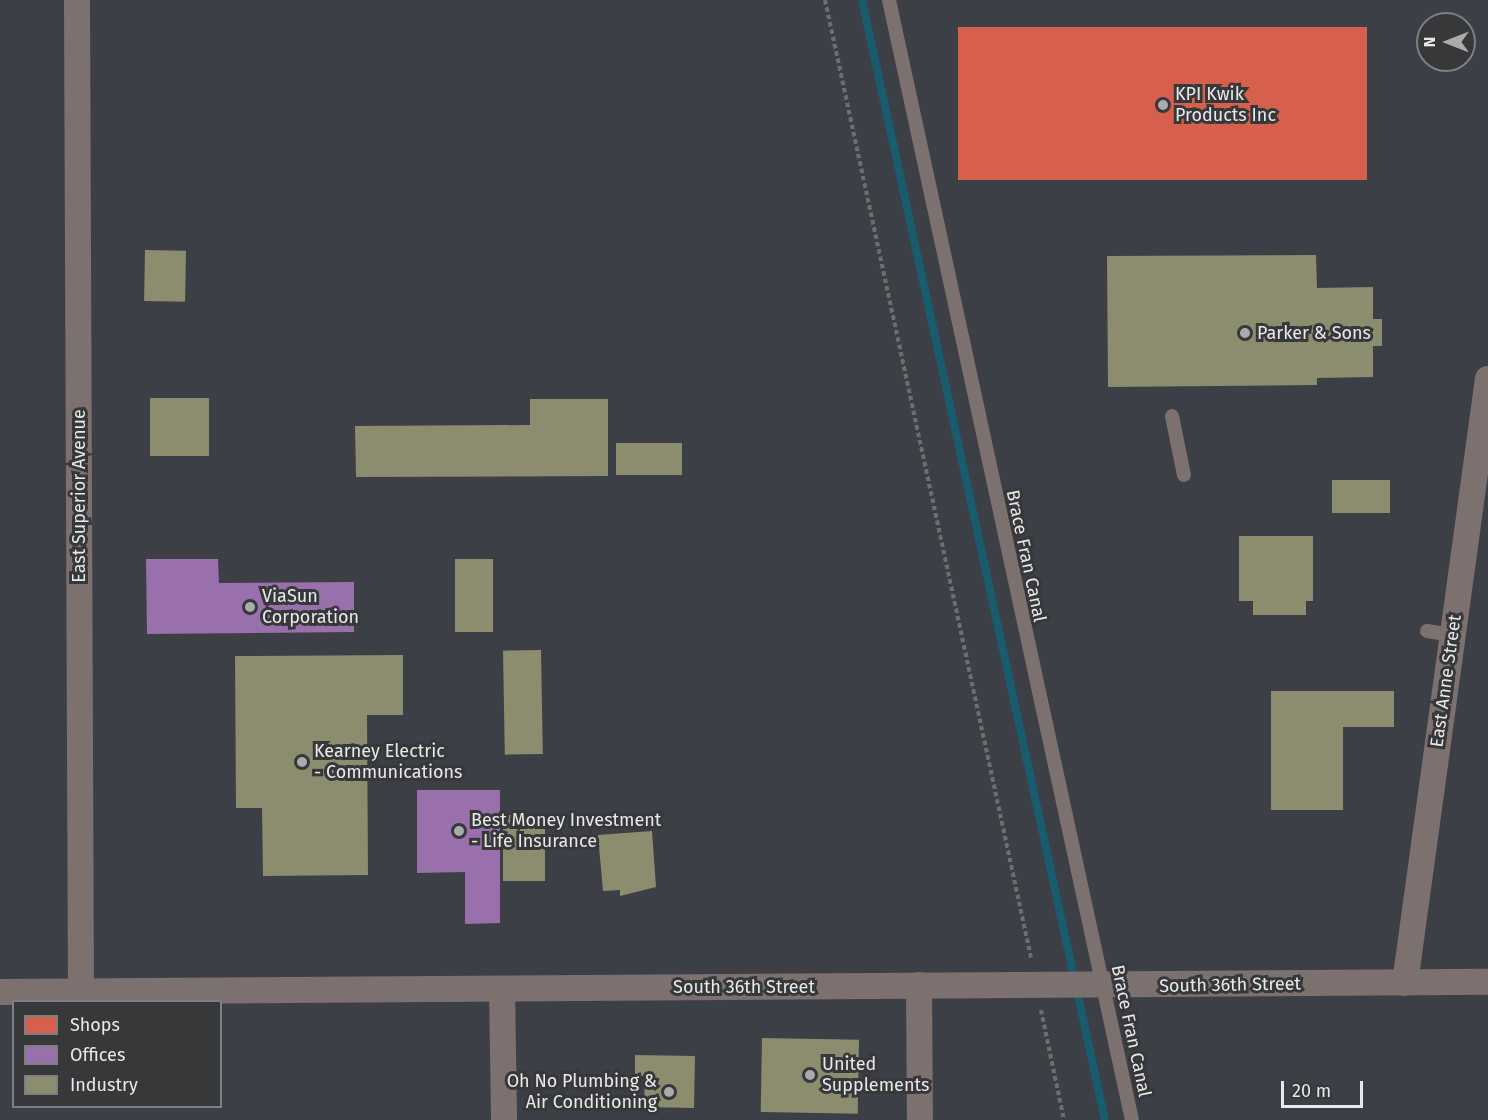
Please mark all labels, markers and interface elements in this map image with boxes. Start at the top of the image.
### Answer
north arrow [1416,12,1476,72]
text: N [1420,37,1439,47]
place label: KPI Kwik Products Inc [1175,84,1276,127]
marker: KPI Kwik Products Inc [1156,98,1170,112]
place label: Parker & Sons [1257,322,1371,344]
marker: Parker & Sons [1238,326,1252,340]
street label: East Superior Avenue [68,409,90,583]
street label: Brace Fran Canal [1001,488,1051,624]
place label: ViaSun Corporation [262,586,359,628]
marker: ViaSun Corporation [243,600,257,614]
street label: East Anne Street [1426,613,1466,749]
place label: Kearney Electric - Communications [314,741,462,783]
marker: Kearney Electric - Communications [295,755,309,769]
place label: Best Money Investment - Life Insurance [471,810,661,852]
marker: Best Money Investment - Life Insurance [452,824,466,838]
street label: Brace Fran Canal [1106,963,1156,1099]
street label: South 36th Street [1159,973,1301,997]
street label: South 36th Street [673,976,815,998]
legend [12,1000,222,1108]
text: Shops [70,1014,120,1036]
text: Offices [70,1044,125,1066]
place label: United Supplements [822,1054,929,1096]
marker: United Supplements [803,1068,817,1082]
scale bar [1284,1069,1366,1107]
place label: Oh No Plumbing & Air Conditioning [507,1071,657,1114]
text: Industry [70,1074,138,1096]
text: 20 m [1292,1080,1331,1102]
marker: Oh No Plumbing & Air Conditioning [662,1085,676,1099]

